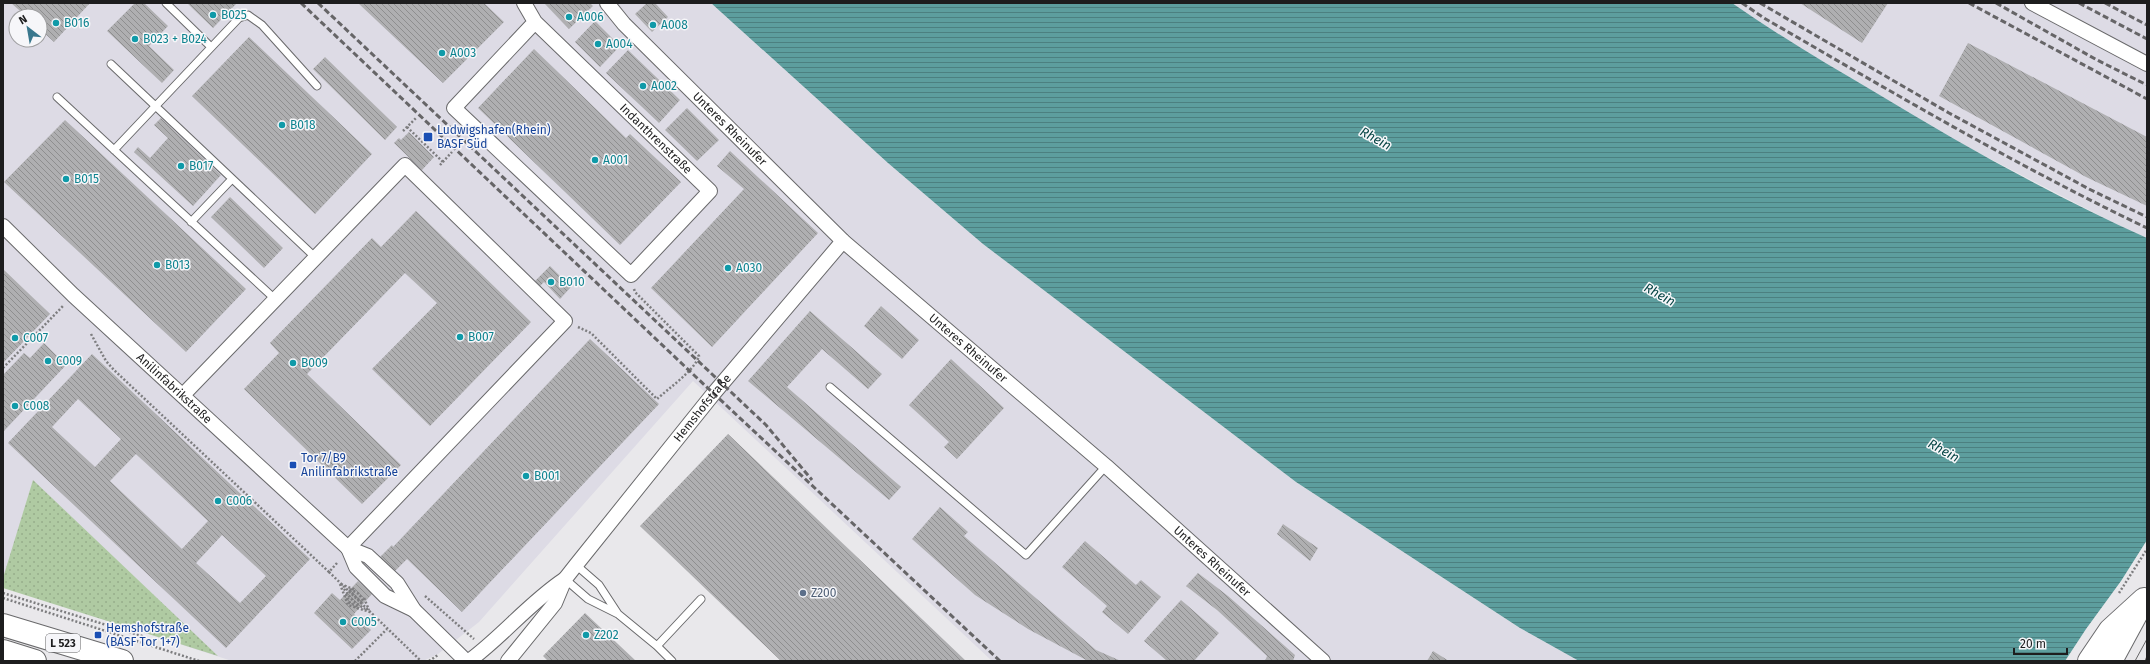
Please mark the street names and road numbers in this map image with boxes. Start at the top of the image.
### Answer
street label: Unteres Rheinufer [690,89,770,169]
street label: Indanthrenstraße [617,101,695,177]
street label: Unteres Rheinufer [926,311,1010,386]
street label: Anilinfabrikstraße [134,350,215,426]
street label: Hemshofstraße [671,371,734,445]
street label: Unteres Rheinufer [1171,523,1254,600]
road number: L 523 [46,634,80,652]

